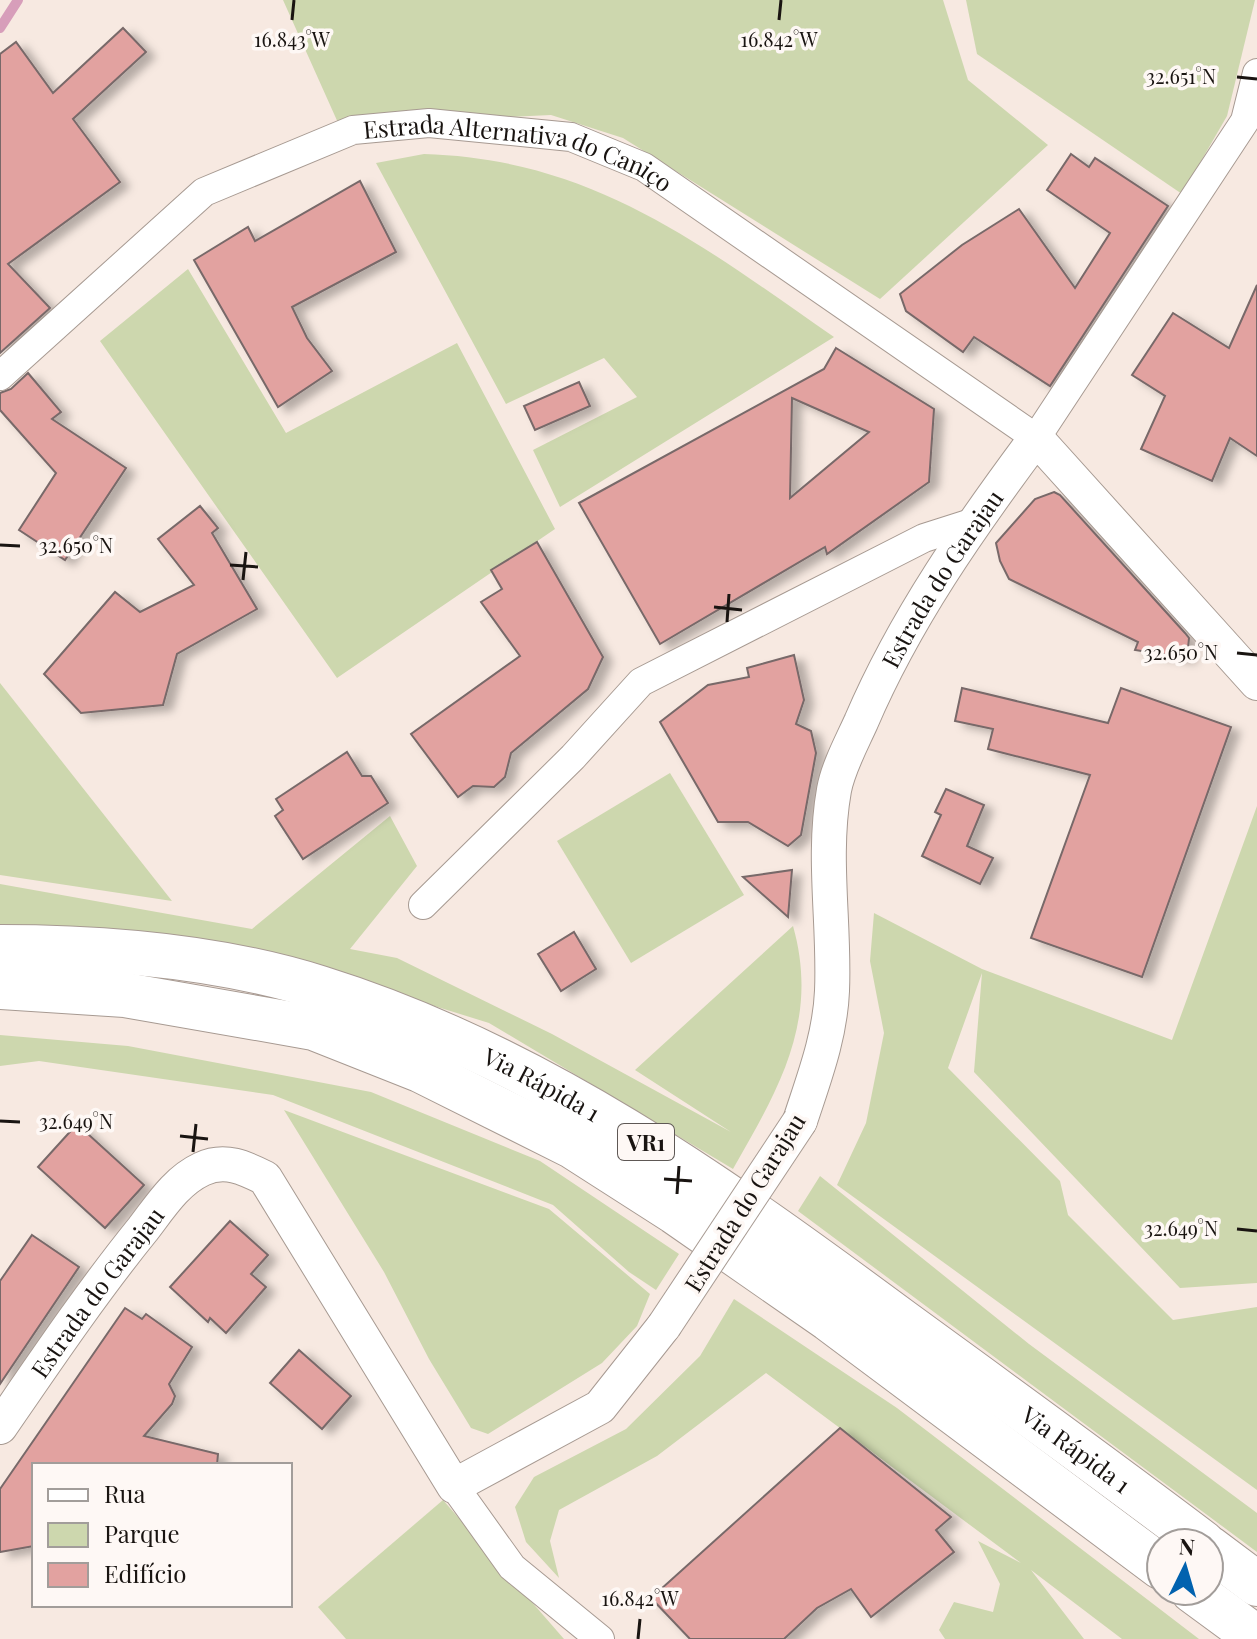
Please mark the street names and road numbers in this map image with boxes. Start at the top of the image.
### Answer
street label: Estrada Alternativa do Caniço [362,107,679,198]
street label: Estrada do Garajau [873,483,1009,673]
street label: Via Rápida 1 [477,1039,606,1128]
street label: Estrada do Garajau [676,1107,812,1297]
road number: VR1 [618,1124,674,1160]
street label: Estrada do Garajau [23,1200,170,1384]
street label: Via Rápida 1 [1015,1397,1138,1500]

